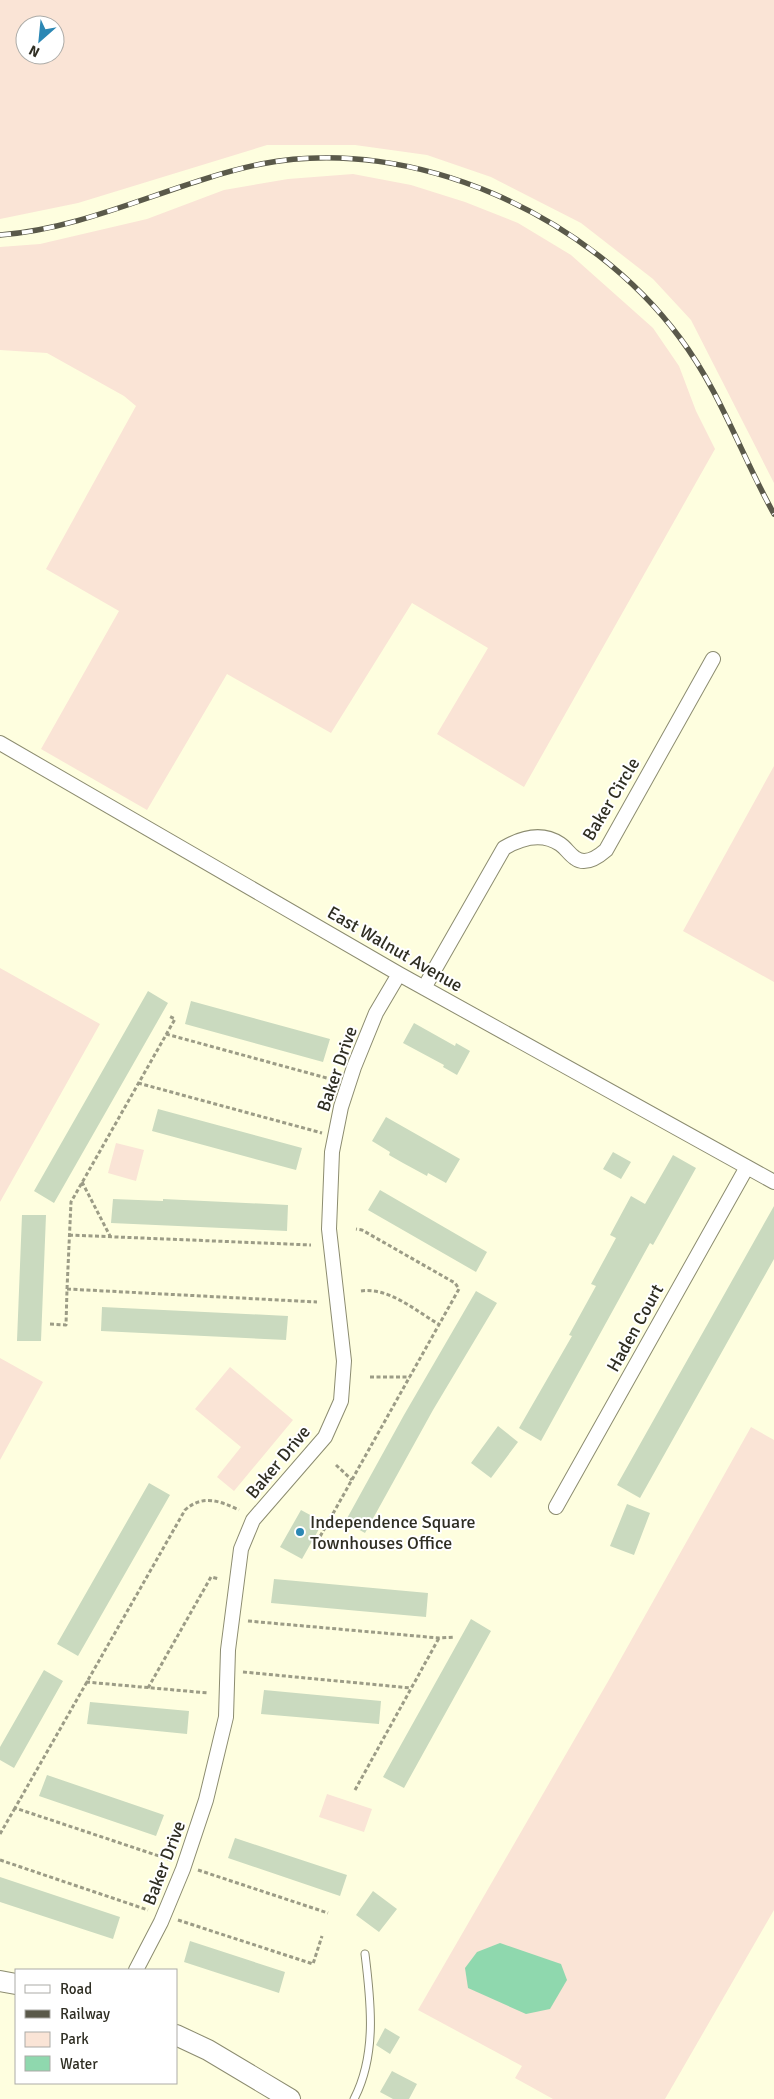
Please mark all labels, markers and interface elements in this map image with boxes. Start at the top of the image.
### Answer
north arrow [15,15,65,65]
text: N [26,41,43,61]
street label: Baker Circle [578,754,644,844]
street label: East Walnut Avenue [323,901,467,997]
street label: Baker Drive [312,1024,362,1114]
street label: Haden Court [602,1280,668,1376]
street label: Baker Drive [241,1421,315,1503]
place label: Independence Square Townhouses Office [310,1511,476,1554]
marker: Independence Square Townhouses Office [294,1526,306,1538]
street label: Baker Drive [138,1818,190,1908]
legend [15,1969,178,2084]
text: Road [60,1980,92,1998]
text: Railway [60,2005,110,2023]
text: Park [60,2030,89,2048]
text: Water [60,2055,98,2073]

